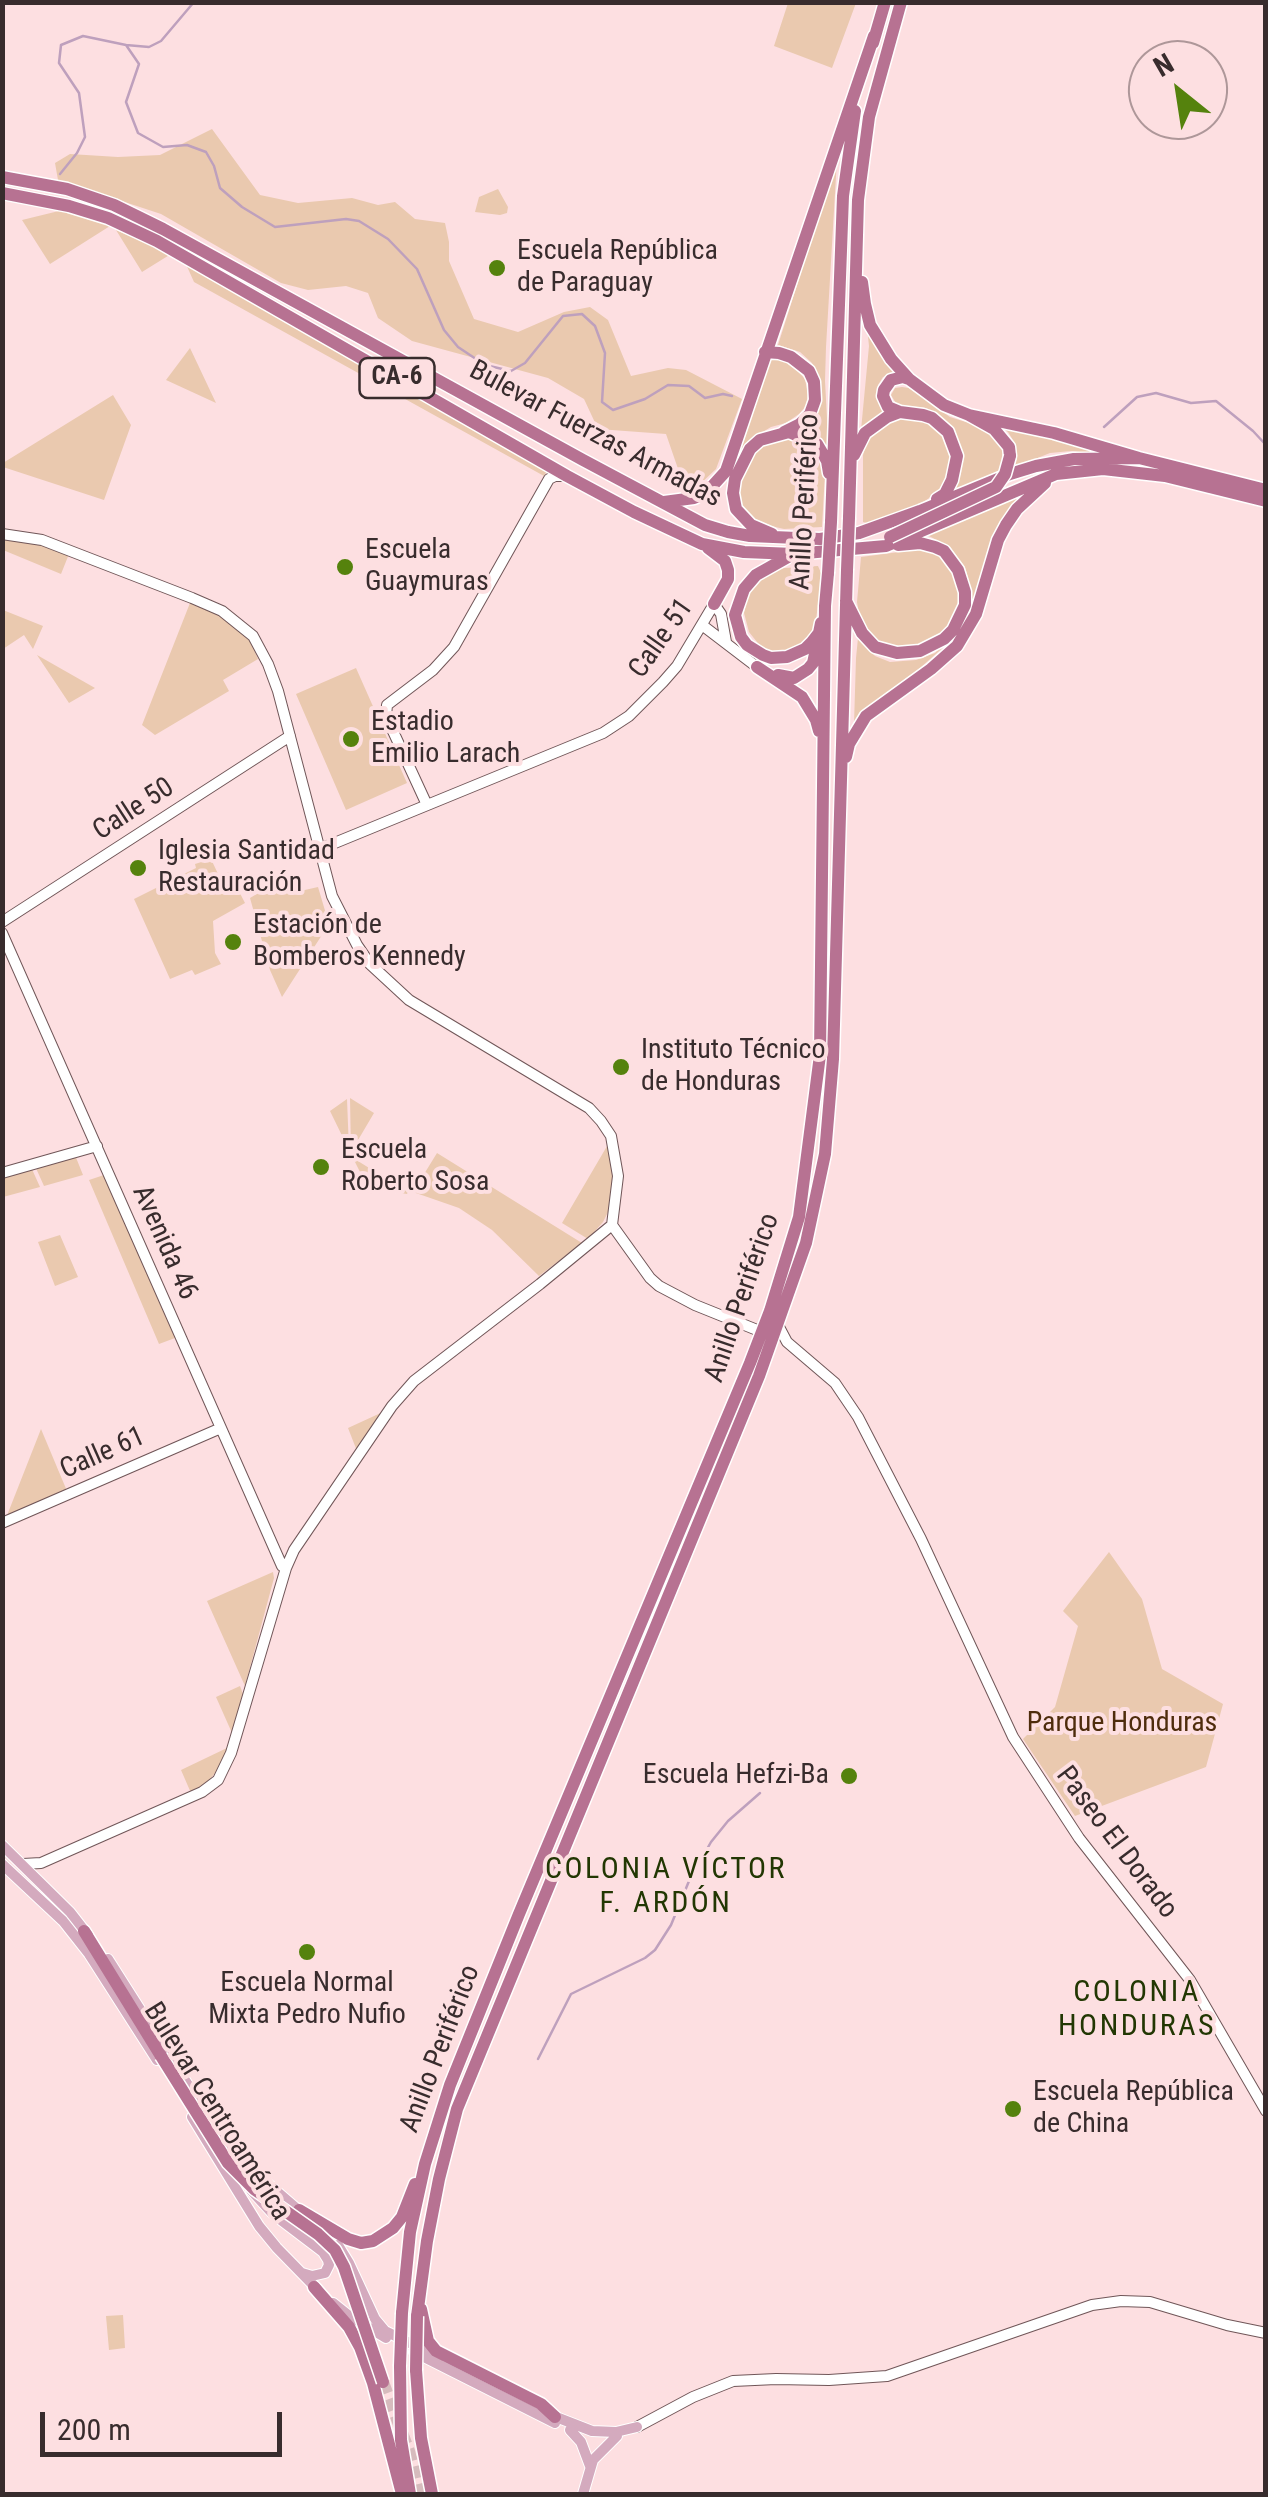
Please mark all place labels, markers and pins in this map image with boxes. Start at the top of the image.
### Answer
place label: Escuela República de Paraguay [517,235,718,301]
marker: Escuela República de Paraguay [486,257,508,279]
place label: Escuela Guaymuras [365,534,489,600]
marker: Escuela Guaymuras [334,556,356,578]
place label: Estadio Emilio Larach [371,706,520,772]
marker: Estadio Emilio Larach [340,728,362,750]
place label: Iglesia Santidad Restauración [158,835,335,901]
marker: Iglesia Santidad Restauración [127,857,149,879]
place label: Estación de Bomberos Kennedy [253,909,466,975]
marker: Estación de Bomberos Kennedy [222,931,244,953]
place label: Instituto Técnico de Honduras [641,1034,826,1100]
marker: Instituto Técnico de Honduras [610,1056,632,1078]
place label: Escuela Roberto Sosa [341,1134,489,1200]
marker: Escuela Roberto Sosa [310,1156,332,1178]
place label: Escuela Hefzi-Ba [643,1759,829,1793]
marker: Escuela Hefzi-Ba [838,1765,860,1787]
marker: Escuela Normal Mixta Pedro Nufio [296,1941,318,1963]
place label: Escuela Normal Mixta Pedro Nufio [208,1967,406,2033]
place label: Escuela República de China [1033,2076,1234,2142]
marker: Escuela República de China [1002,2098,1024,2120]

